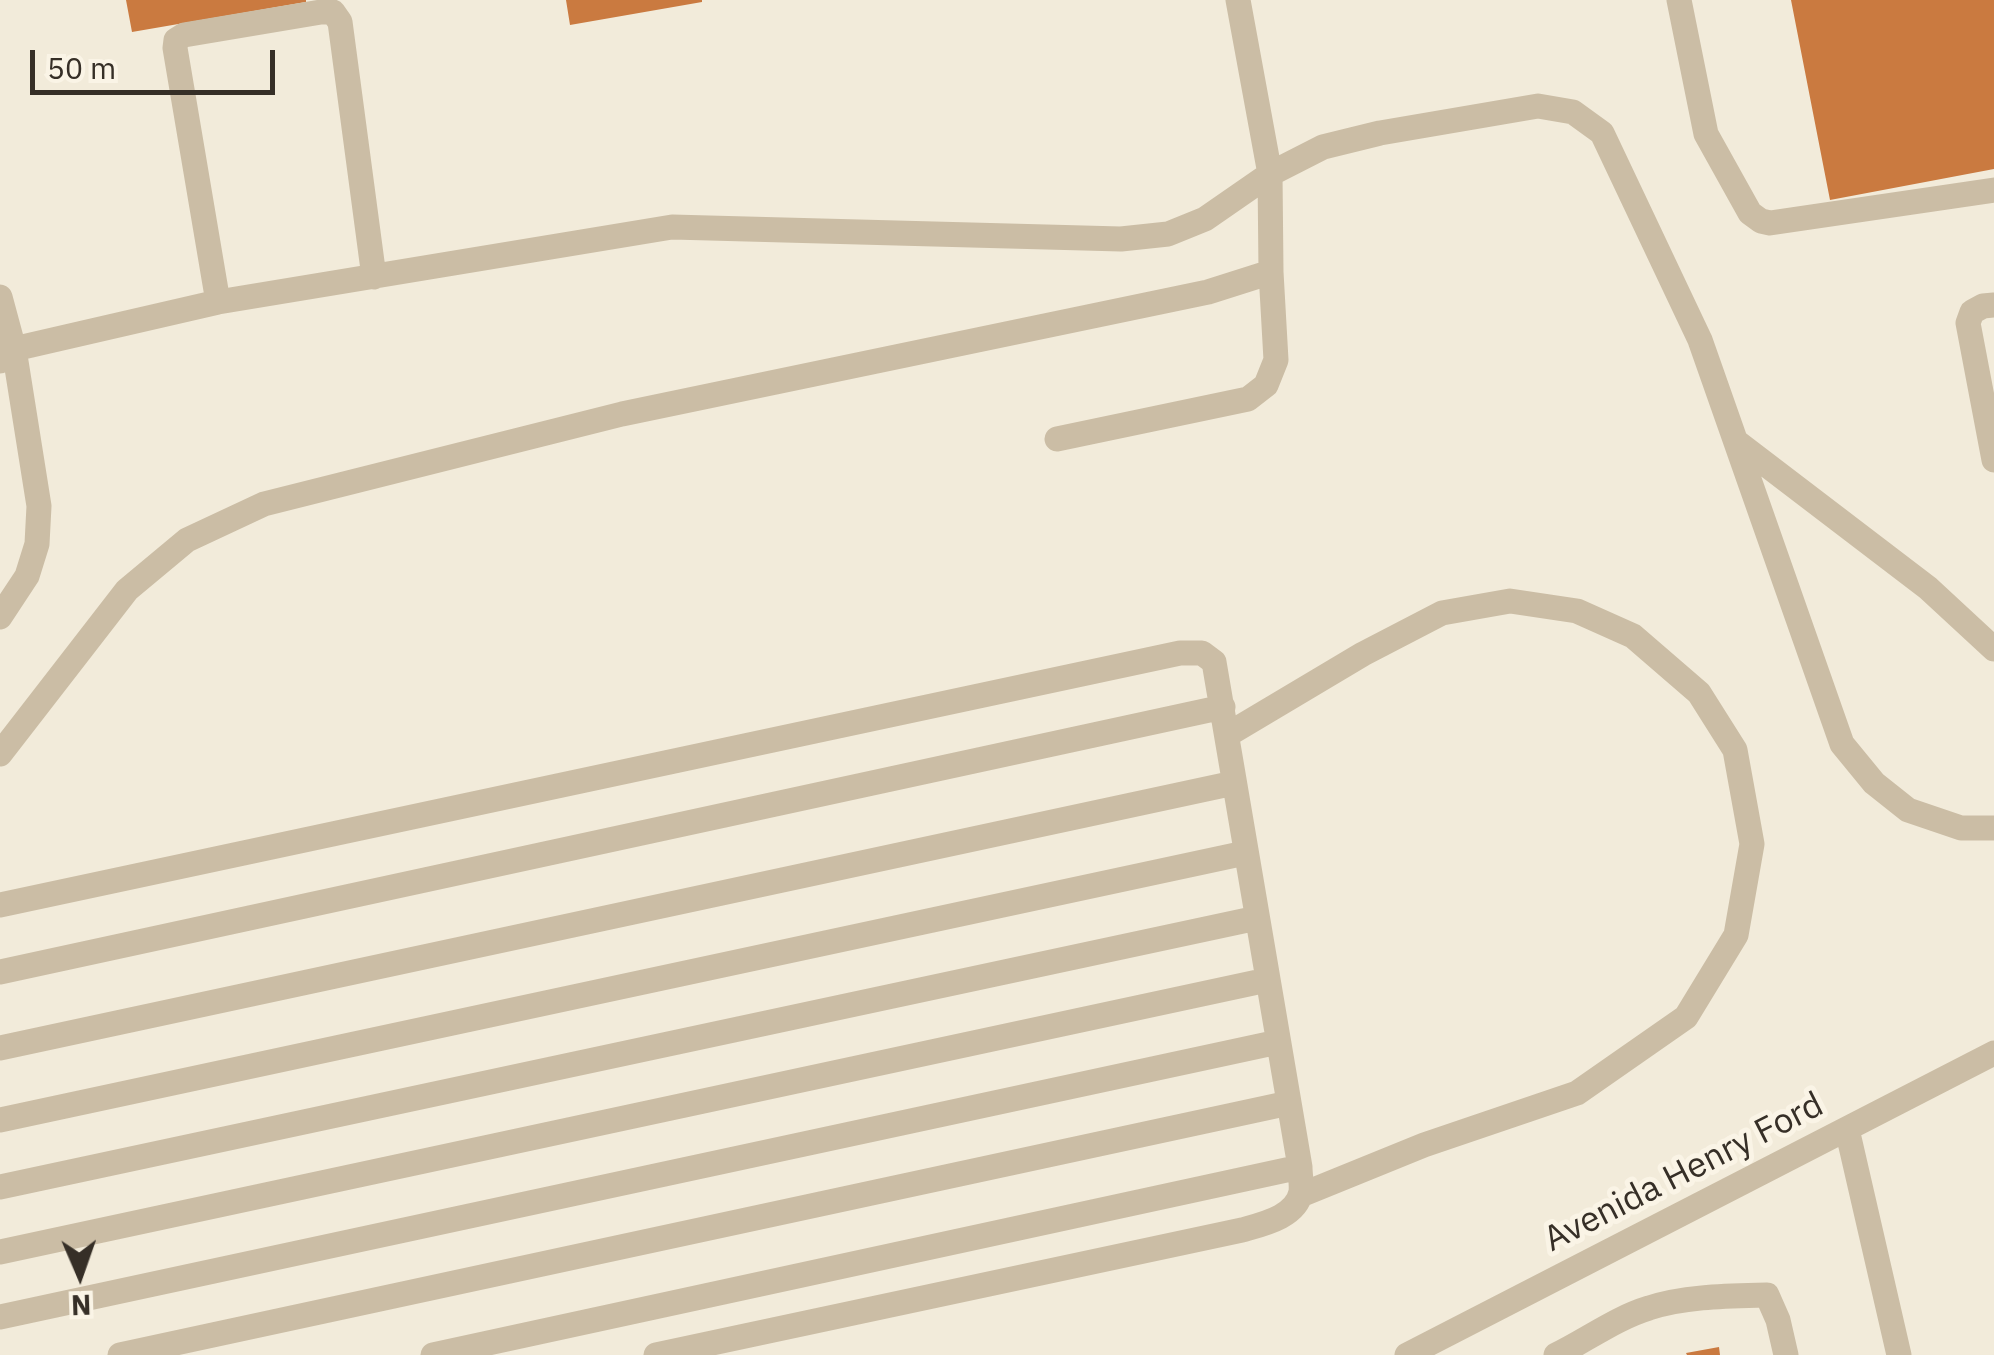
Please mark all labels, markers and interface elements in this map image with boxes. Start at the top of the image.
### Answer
scale bar [35,30,280,92]
text: 50 m [47,48,116,87]
street label: Avenida Henry Ford [1537,1084,1831,1262]
north arrow [30,1225,130,1325]
text: N [70,1287,92,1324]

